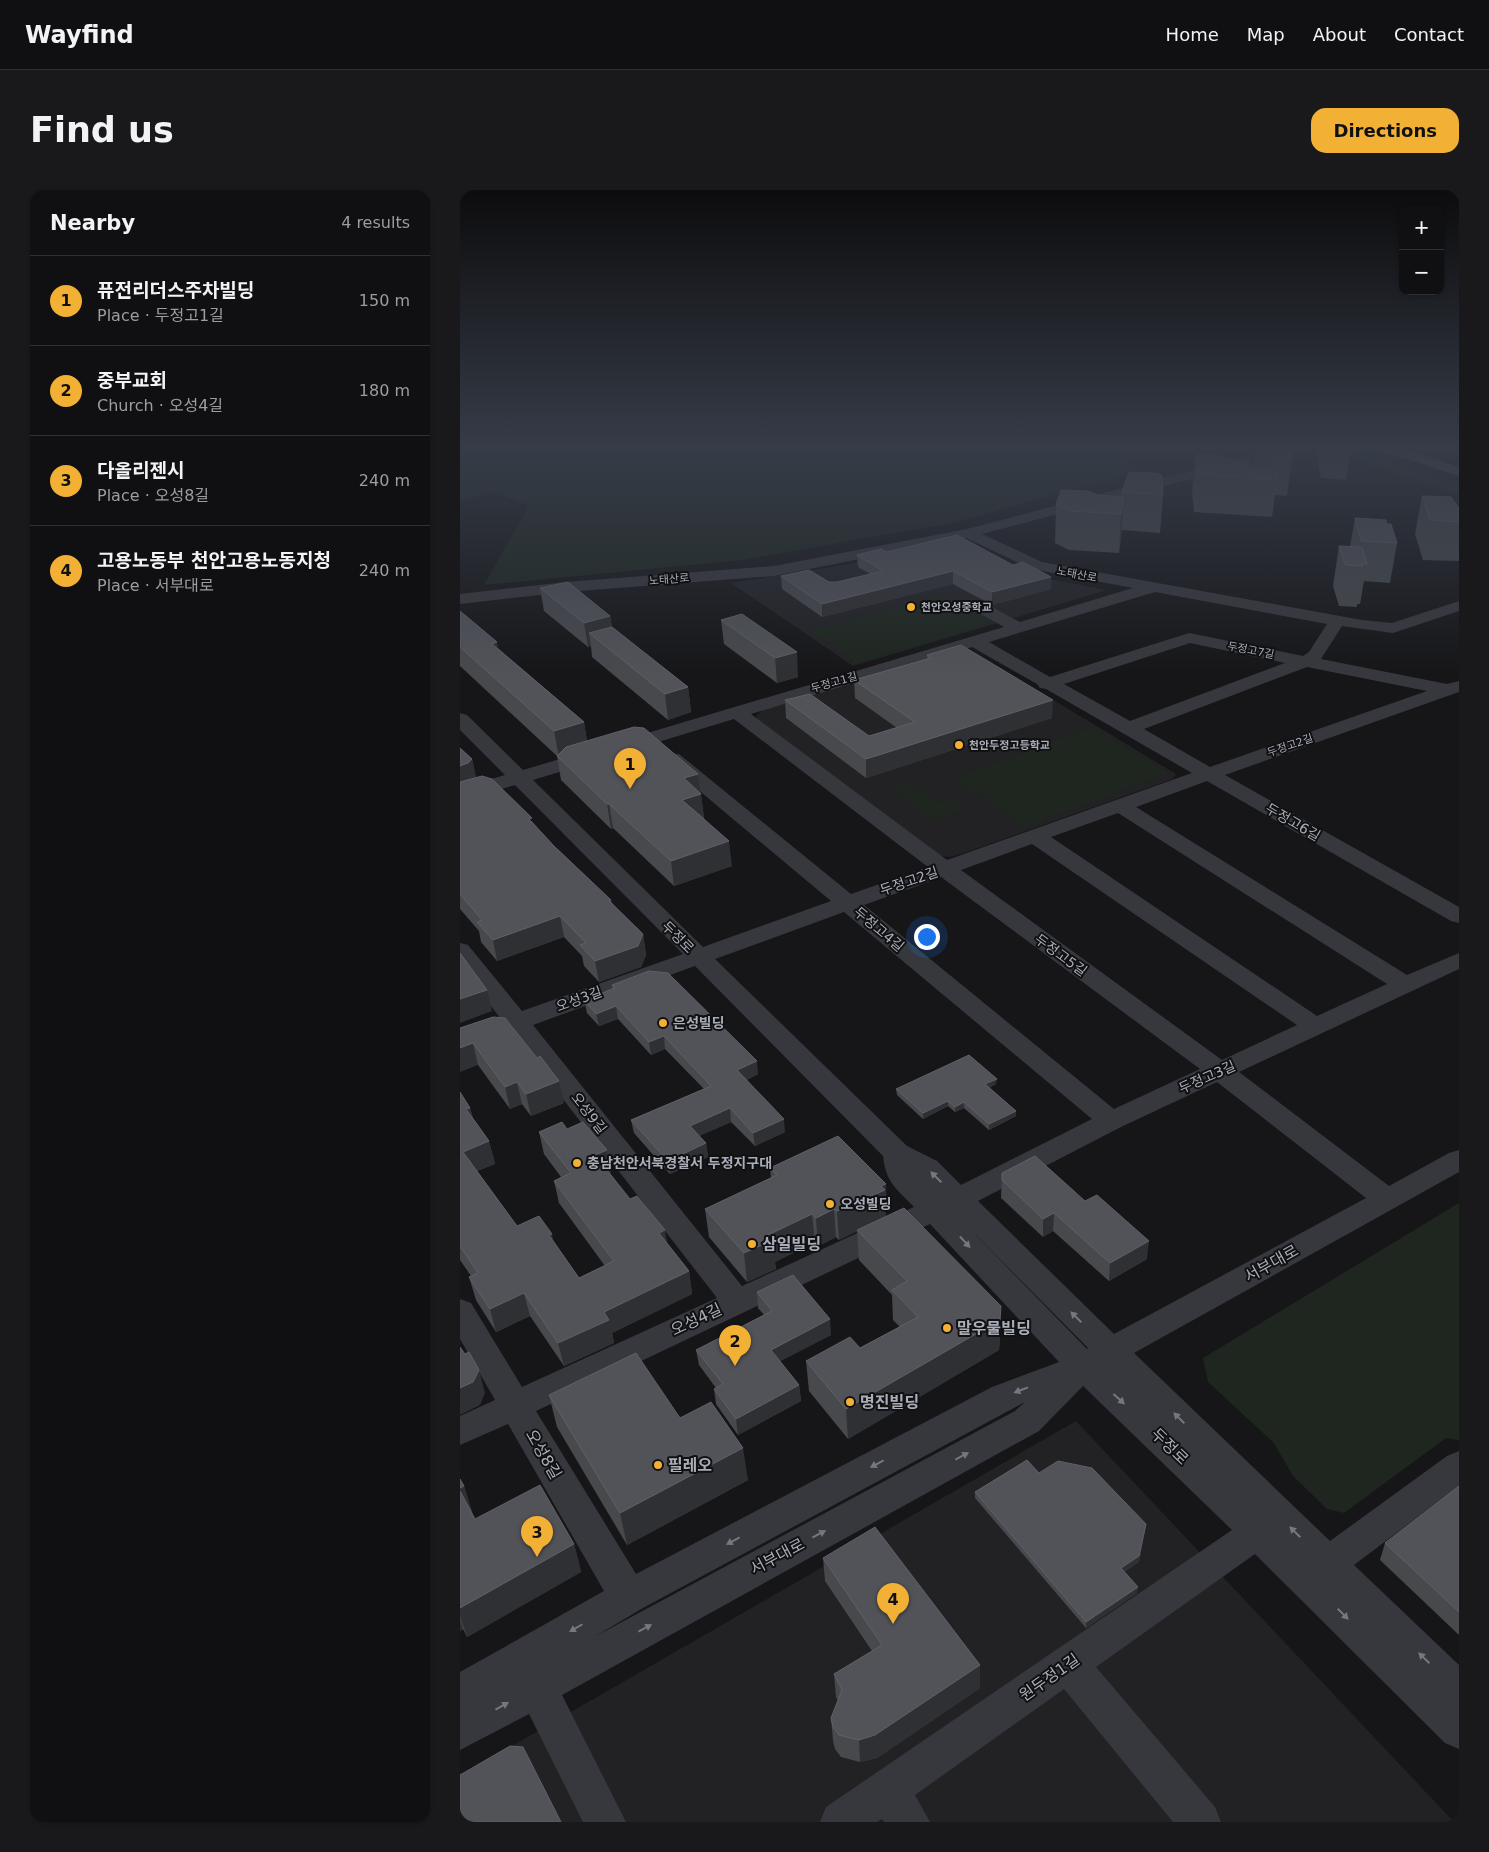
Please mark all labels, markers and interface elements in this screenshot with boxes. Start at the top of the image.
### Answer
text: Wayfind [25,21,134,49]
text: Home [1166,24,1219,45]
text: Map [1247,24,1285,45]
text: About [1313,24,1366,45]
text: Contact [1394,24,1464,45]
button: Directions [1311,108,1459,153]
text: Find us [30,110,174,150]
map controls [1399,205,1444,295]
button: + [1399,205,1444,250]
text: Nearby [50,211,135,235]
text: 4 results [341,213,410,232]
button: − [1399,250,1444,295]
text: 퓨전리더스주차빌딩 [97,279,254,301]
text: 1 [60,291,72,310]
text: 150 m [359,291,410,310]
text: Place · 두정고1길 [97,306,224,325]
text: 중부교회 [97,369,167,391]
text: 2 [60,381,72,400]
text: 180 m [359,381,410,400]
text: Church · 오성4길 [97,396,223,415]
text: 다올리젠시 [97,459,184,481]
text: 3 [60,471,72,490]
text: 240 m [359,471,410,490]
text: Place · 오성8길 [97,486,209,505]
text: 고용노동부 천안고용노동지청 [97,549,331,571]
text: 4 [60,561,72,580]
text: 240 m [359,561,410,580]
street label: 노태산로 [1056,564,1098,585]
street label: 노태산로 [648,571,690,588]
text: Place · 서부대로 [97,576,214,595]
marker: 천안오성중학교 [905,601,917,613]
place label: 천안오성중학교 [921,601,992,614]
street label: 두정고7길 [1226,640,1275,661]
street label: 두정고1길 [810,670,859,695]
street label: 두정고2길 [1266,732,1315,759]
marker: 천안두정고등학교 [953,739,965,751]
place label: 천안두정고등학교 [969,739,1050,752]
pin: 1 [614,748,646,789]
street label: 두정고6길 [1263,800,1323,844]
street label: 두정고2길 [878,864,940,898]
street label: 두정고4길 [851,903,907,955]
street label: 두정로 [659,918,697,956]
your location [914,924,940,950]
street label: 두정고5길 [1032,931,1090,979]
street label: 오성3길 [554,983,604,1015]
place label: 은성빌딩 [673,1015,725,1031]
marker: 은성빌딩 [657,1017,669,1029]
street label: 두정고3길 [1176,1057,1238,1097]
street label: 오성9길 [568,1089,610,1137]
place label: 충남천안서북경찰서 두정지구대 [587,1155,772,1171]
marker: 충남천안서북경찰서 두정지구대 [571,1157,583,1169]
one-way arrow [931,1172,943,1184]
place label: 오성빌딩 [840,1196,892,1212]
marker: 오성빌딩 [824,1198,836,1210]
place label: 삼일빌딩 [762,1235,821,1254]
one-way arrow [959,1236,971,1248]
marker: 삼일빌딩 [746,1238,758,1250]
street label: 서부대로 [1241,1241,1302,1286]
street label: 오성4길 [668,1299,725,1340]
one-way arrow [1070,1311,1082,1323]
place label: 말우물빌딩 [957,1319,1031,1338]
marker: 말우물빌딩 [941,1322,953,1334]
pin: 2 [719,1325,751,1366]
one-way arrow [1013,1386,1028,1394]
place label: 명진빌딩 [860,1393,919,1412]
one-way arrow [1112,1393,1124,1405]
marker: 명진빌딩 [844,1396,856,1408]
one-way arrow [1173,1412,1185,1424]
street label: 두정로 [1147,1424,1192,1469]
street label: 오성8길 [522,1426,565,1483]
one-way arrow [954,1452,969,1460]
place label: 필레오 [668,1456,712,1475]
marker: 필레오 [652,1459,664,1471]
one-way arrow [870,1460,883,1469]
pin: 3 [521,1516,553,1557]
one-way arrow [1289,1526,1301,1538]
one-way arrow [811,1530,826,1538]
street label: 서부대로 [747,1534,808,1579]
one-way arrow [726,1537,741,1545]
pin: 4 [877,1583,909,1624]
one-way arrow [1336,1608,1348,1620]
one-way arrow [568,1624,583,1632]
one-way arrow [638,1624,652,1632]
street label: 원두정1길 [1016,1650,1083,1705]
one-way arrow [1418,1652,1430,1664]
one-way arrow [495,1702,510,1710]

